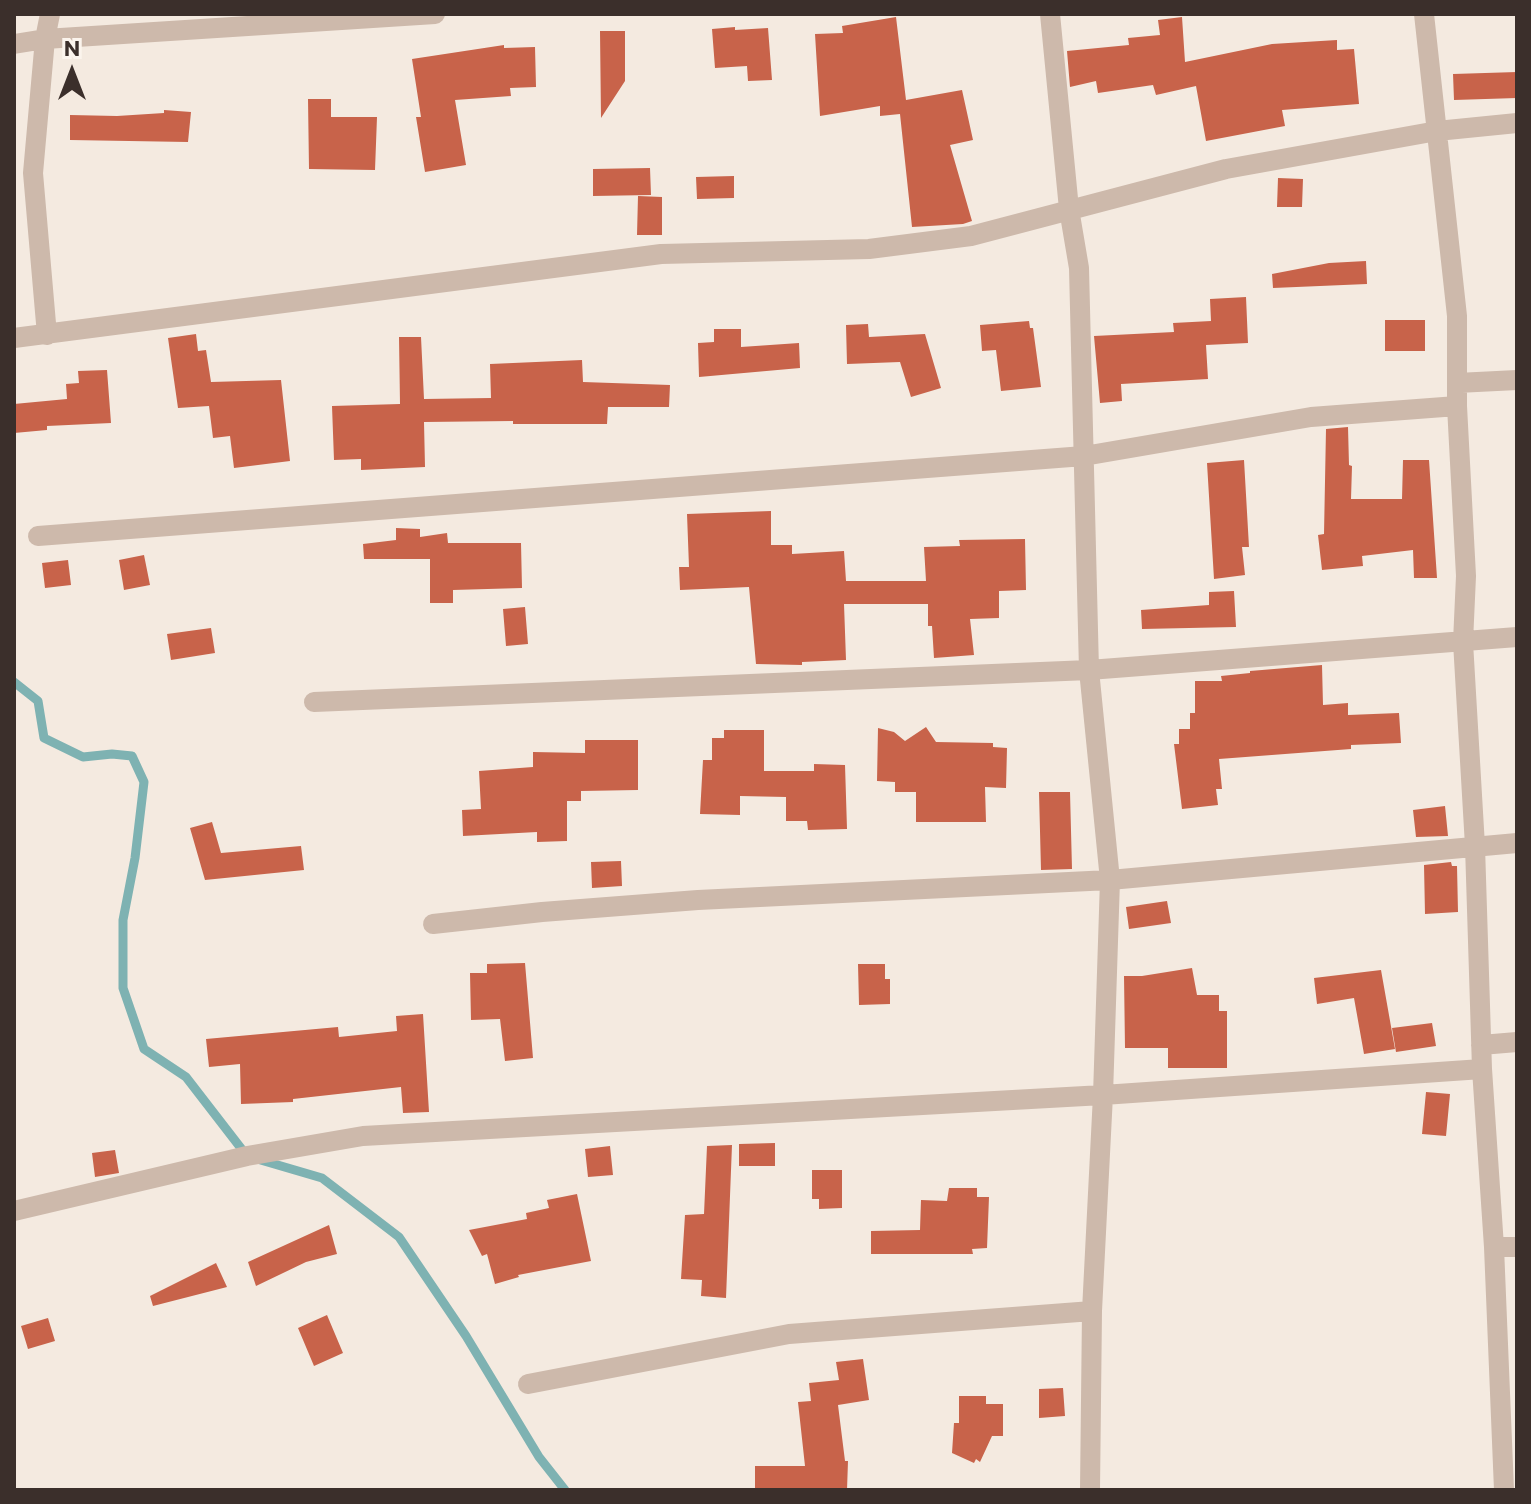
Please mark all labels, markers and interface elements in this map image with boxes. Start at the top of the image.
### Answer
north arrow [32,32,112,112]
text: N [64,34,80,61]

